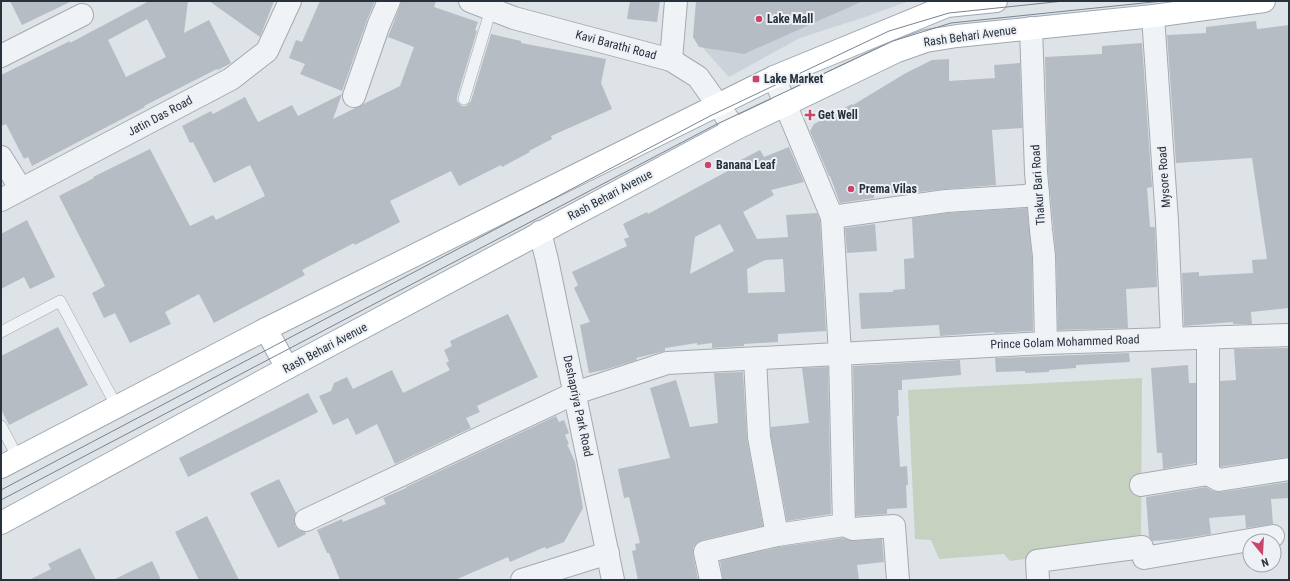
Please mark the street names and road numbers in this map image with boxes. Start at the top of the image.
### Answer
street label: Rash Behari Avenue [923,23,1018,49]
street label: Kavi Barathi Road [574,27,658,63]
street label: Jatin Das Road [125,93,195,139]
street label: Thakur Bari Road [1028,144,1048,226]
street label: Mysore Road [1155,146,1173,208]
street label: Rash Behari Avenue [565,167,655,223]
street label: Rash Behari Avenue [280,320,370,376]
street label: Prince Golam Mohammed Road [990,332,1140,352]
street label: Deshapriya Park Road [560,354,596,458]

